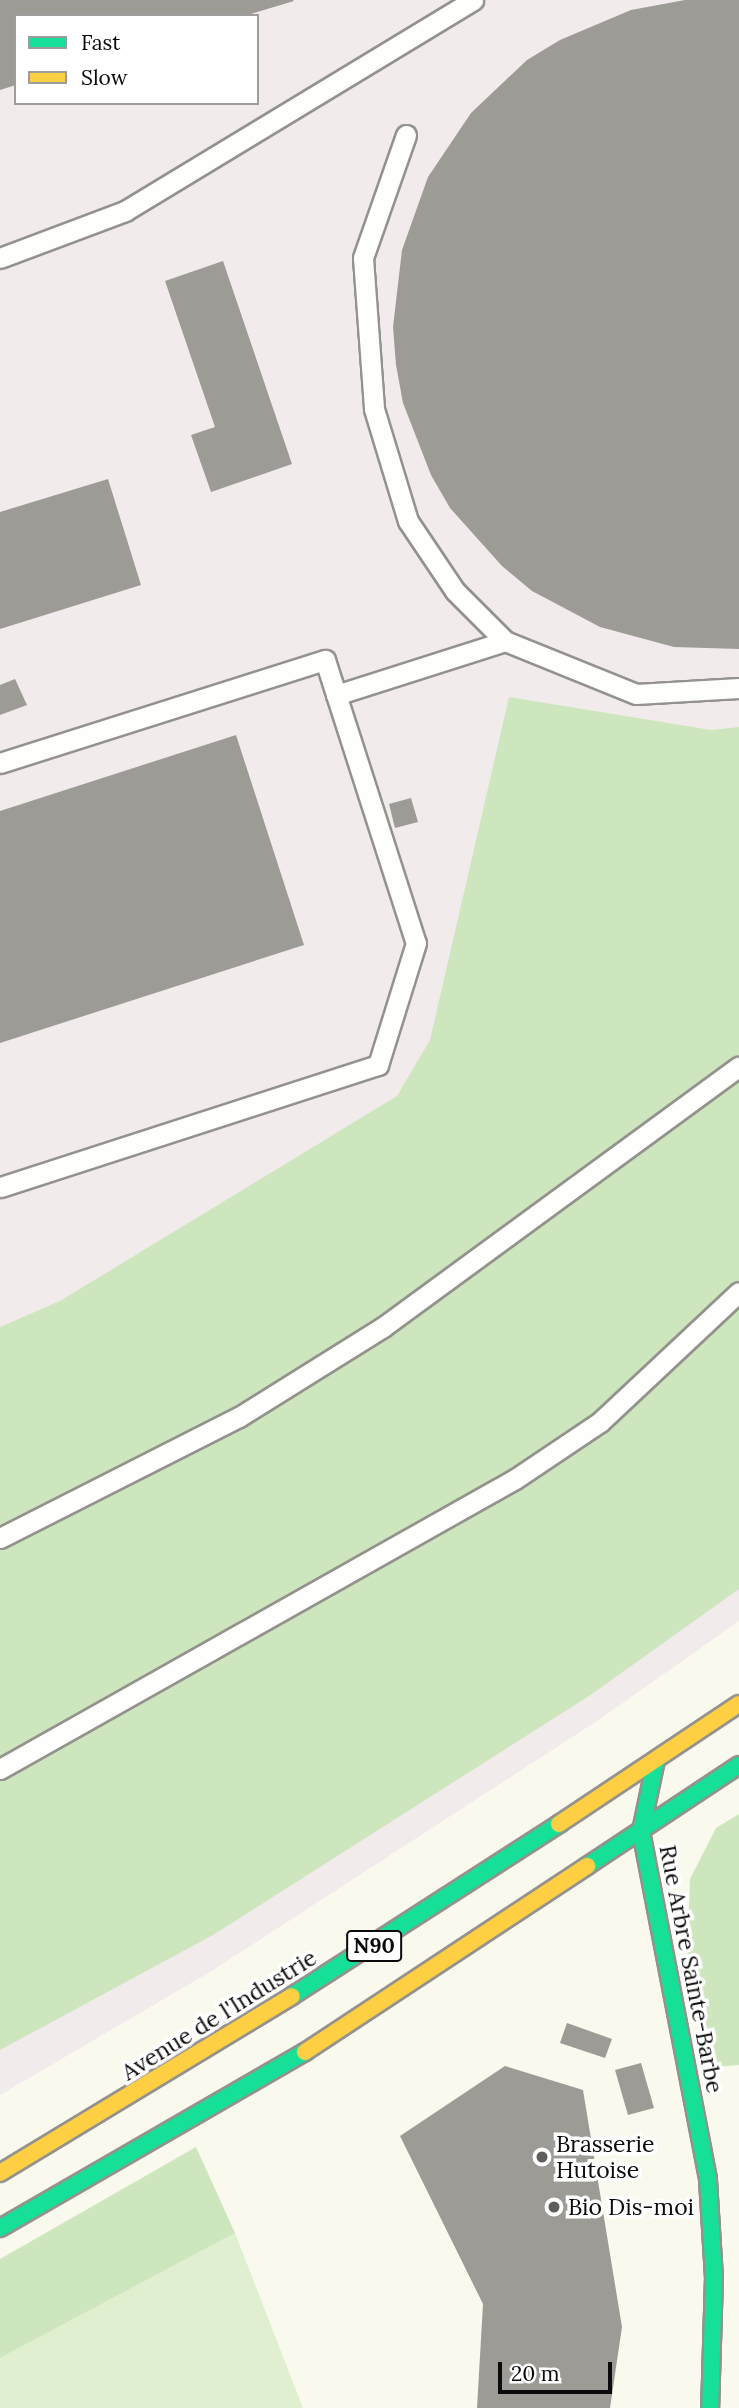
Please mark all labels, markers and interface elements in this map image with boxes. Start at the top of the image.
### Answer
legend [14,14,259,105]
text: Fast [81,29,120,56]
text: Slow [81,64,128,91]
street label: Rue Arbre Sainte-Barbe [653,1843,729,2095]
road number: N90 [346,1928,402,1964]
street label: Avenue de l'Industrie [116,1944,322,2086]
place label: Brasserie Hutoise [556,2130,654,2184]
marker: Brasserie Hutoise [534,2149,550,2165]
place label: Bio Dis-moi [568,2193,694,2221]
marker: Bio Dis-moi [546,2199,562,2215]
scale bar [501,2348,615,2392]
text: 20 m [511,2360,560,2387]

